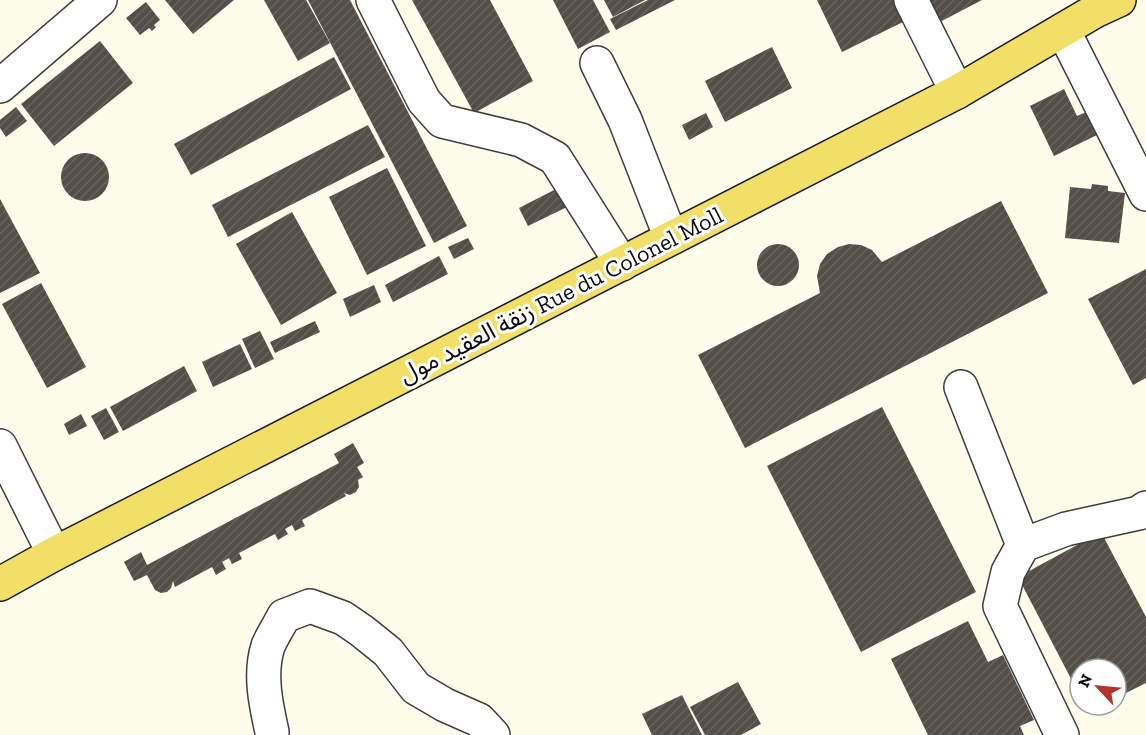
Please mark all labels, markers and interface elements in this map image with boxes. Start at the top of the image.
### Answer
street label: زنقة العقيد مول Rue du Colonel Moll [394,200,727,389]
north arrow [1068,657,1128,717]
text: N [1074,671,1096,690]

